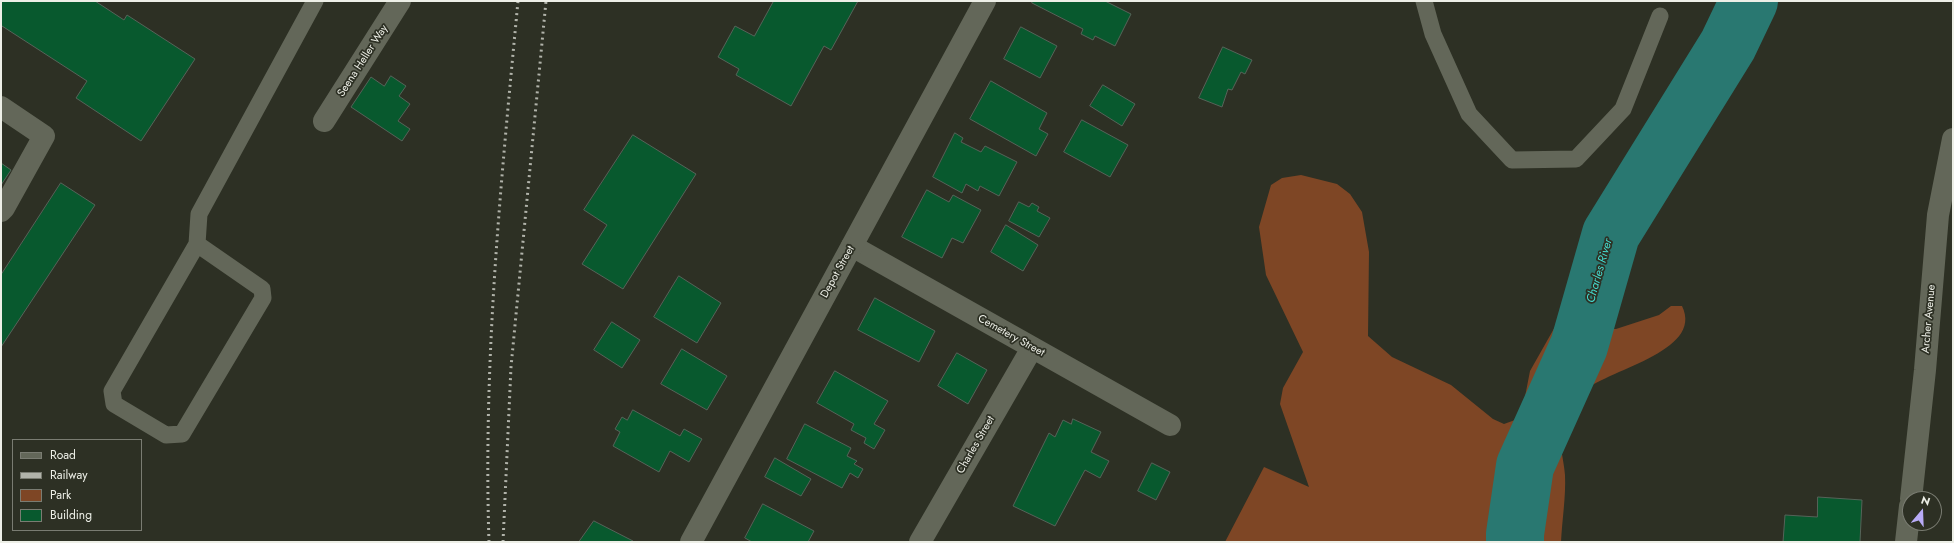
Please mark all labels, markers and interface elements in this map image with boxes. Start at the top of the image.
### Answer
street label: Seena Heller Way [335,23,391,99]
water label: Charles River [1584,237,1616,305]
street label: Depot Street [818,244,858,300]
street label: Archer Avenue [1919,284,1939,354]
street label: Cemetery Street [975,312,1047,360]
street label: Charles Street [954,414,998,476]
legend [12,439,142,531]
text: Road [50,446,76,464]
text: Railway [50,466,88,484]
text: Park [50,486,71,504]
north arrow [1902,491,1942,531]
text: N [1919,492,1932,510]
text: Building [50,506,92,524]

